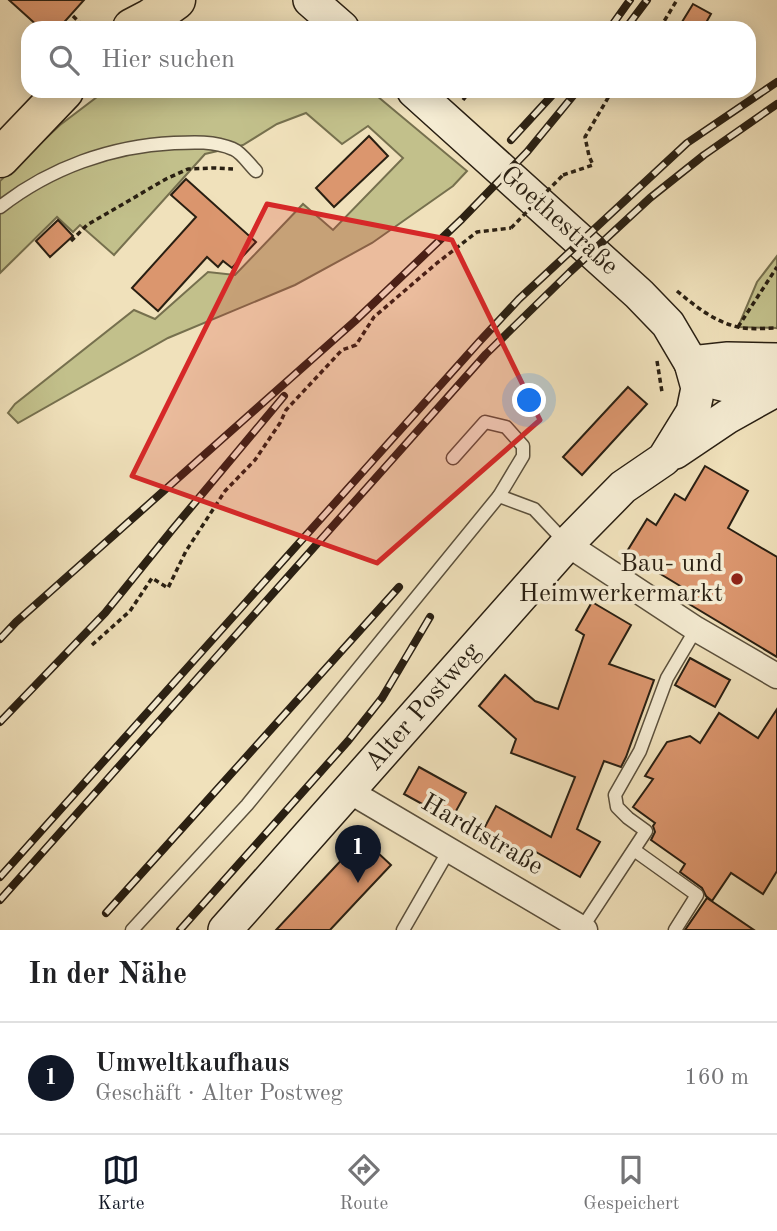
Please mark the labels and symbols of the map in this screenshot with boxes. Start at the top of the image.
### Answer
street label: Goethestraße [495,162,623,280]
your location [512,383,546,417]
place label: Bau- und Heimwerkermarkt [518,551,723,607]
marker: Bau- und Heimwerkermarkt [729,571,745,587]
street label: Alter Postweg [361,638,485,776]
street label: Hardtstraße [417,790,547,880]
pin: 1 [335,825,381,883]

